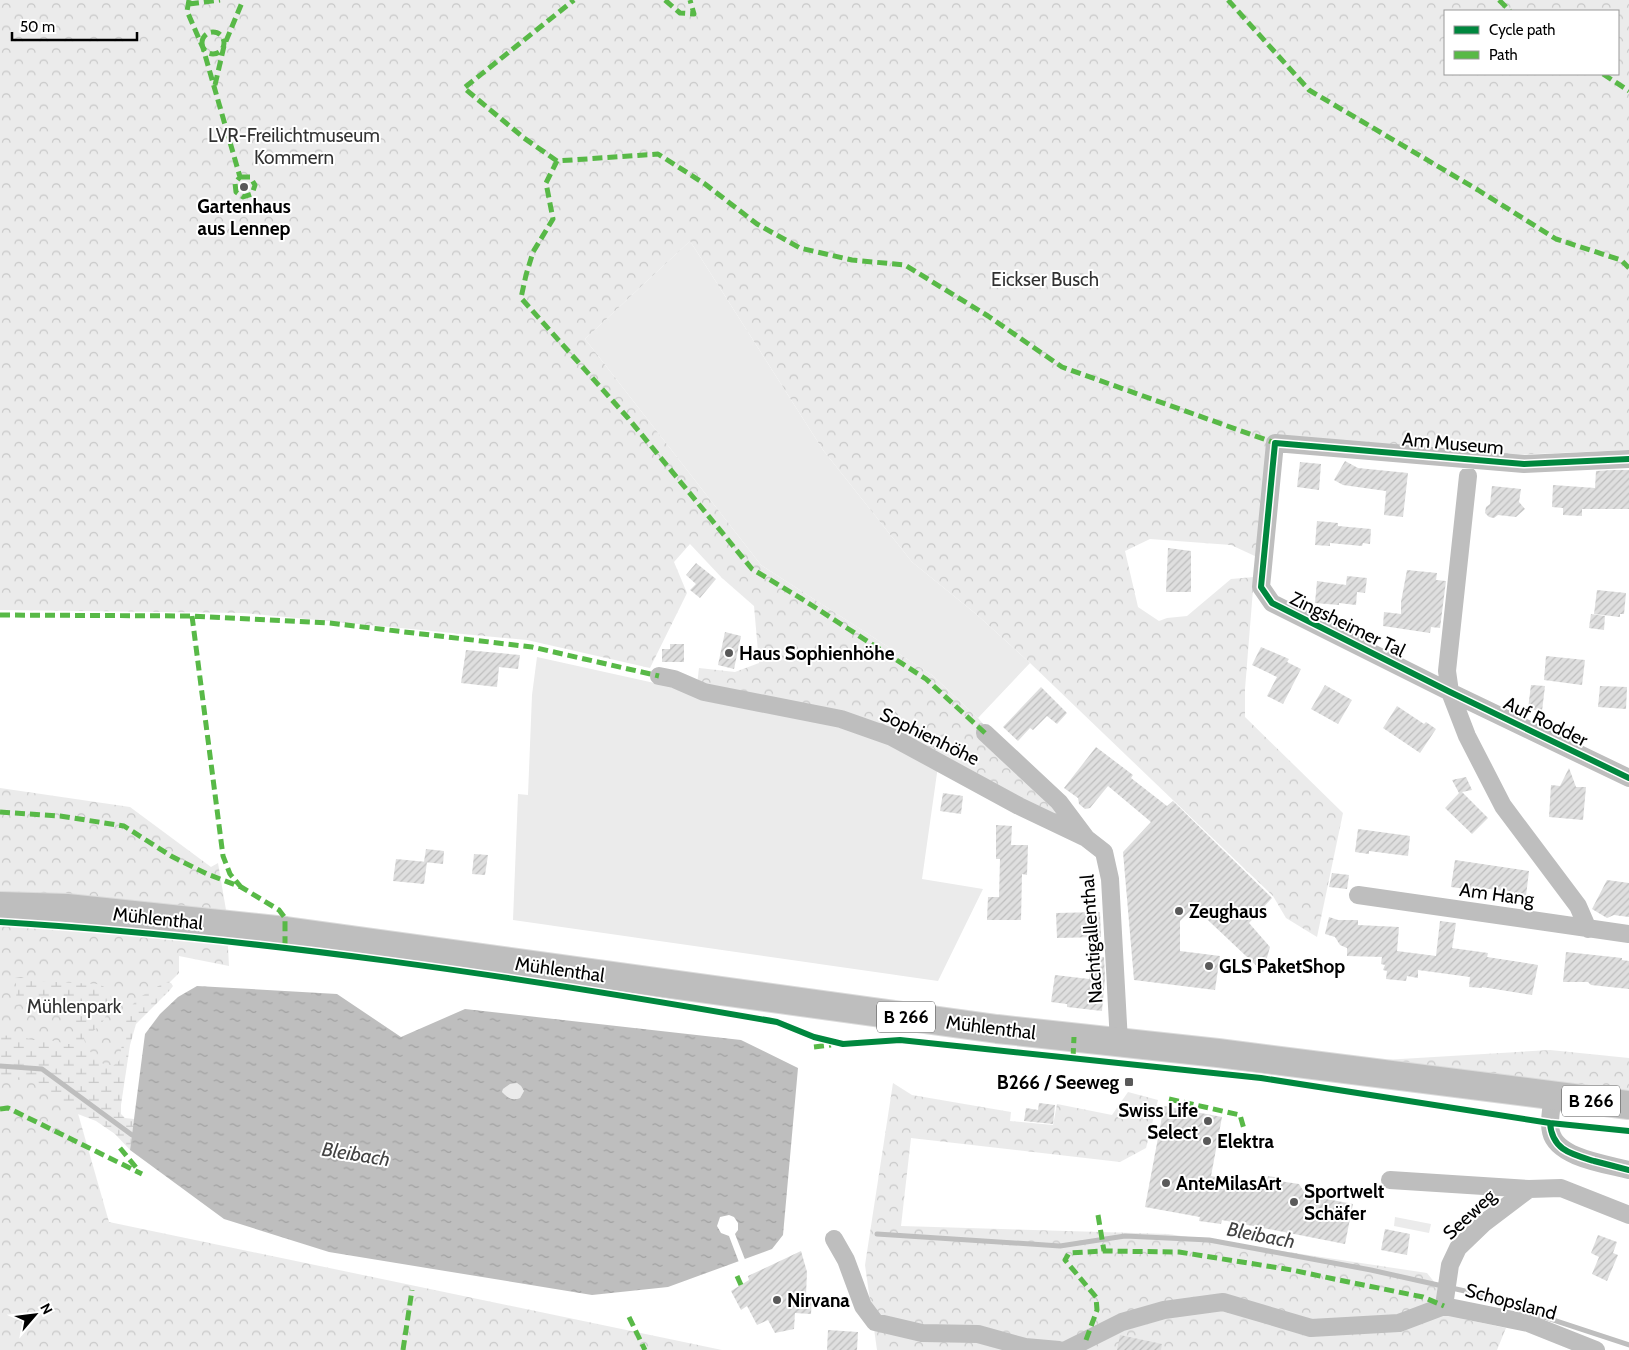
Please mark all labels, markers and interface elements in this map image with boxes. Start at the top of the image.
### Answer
scale bar [12,10,138,42]
legend [1444,10,1619,75]
text: 50 m [20,18,55,36]
text: Cycle path [1489,21,1555,39]
text: Path [1489,46,1518,64]
park label: LVR-Freilichtmuseum Kommern [208,124,380,169]
marker: Gartenhaus aus Lennep [238,181,250,193]
place label: Gartenhaus aus Lennep [197,195,291,240]
park label: Eickser Busch [991,268,1099,291]
street label: Am Museum [1401,428,1505,459]
street label: Zingsheimer Tal [1286,587,1410,663]
place label: Haus Sophienhöhe [739,642,895,665]
marker: Haus Sophienhöhe [723,647,735,659]
street label: Auf Rodder [1500,691,1591,752]
street label: Sophienhöhe [876,703,983,770]
street label: Nachtigallenthal [1075,873,1107,1004]
street label: Am Hang [1458,878,1536,911]
place label: Zeughaus [1189,900,1267,923]
street label: Mühlenthal [112,902,205,935]
marker: Zeughaus [1173,905,1185,917]
street label: Mühlenthal [514,952,607,987]
place label: GLS PaketShop [1219,955,1345,978]
marker: GLS PaketShop [1203,960,1215,972]
park label: Mühlenpark [27,995,122,1018]
road number: B 266 [877,1002,935,1032]
street label: Mühlenthal [945,1011,1038,1044]
place label: B266 / Seeweg [997,1071,1119,1094]
marker: B266 / Seeweg [1123,1076,1135,1088]
road number: B 266 [1562,1086,1620,1116]
place label: Swiss Life Select [1118,1099,1198,1144]
marker: Swiss Life Select [1202,1115,1214,1127]
place label: Elektra [1217,1130,1274,1153]
marker: Elektra [1201,1135,1213,1147]
water label: Bleibach [320,1137,392,1171]
place label: AnteMilasArt [1176,1172,1282,1195]
marker: AnteMilasArt [1160,1177,1172,1189]
place label: Sportwelt Schäfer [1304,1180,1385,1225]
street label: Seeweg [1438,1184,1501,1244]
marker: Sportwelt Schäfer [1288,1196,1300,1208]
water label: Bleibach [1225,1217,1297,1253]
street label: Schopsland [1463,1278,1559,1325]
place label: Nirvana [787,1289,850,1312]
north arrow [10,1290,60,1340]
marker: Nirvana [771,1294,783,1306]
text: N [36,1300,57,1317]

